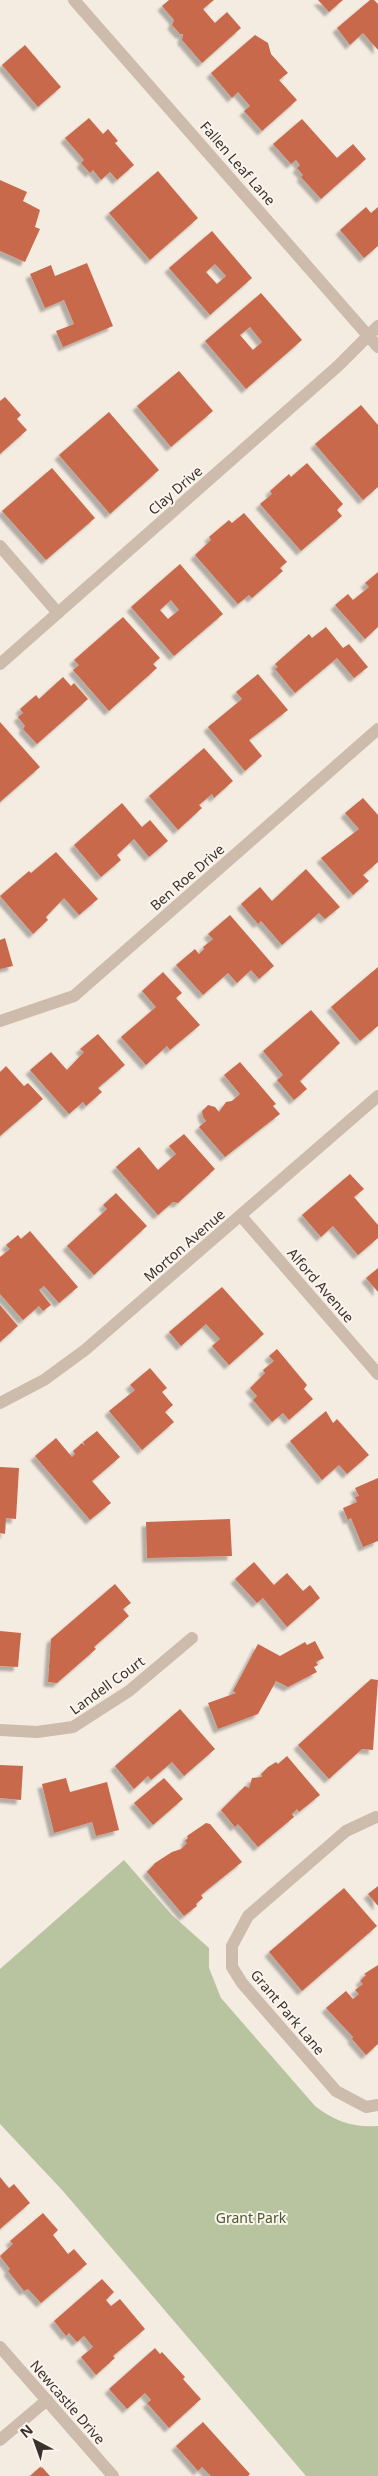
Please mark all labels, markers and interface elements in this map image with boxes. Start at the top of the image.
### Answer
street label: Fallen Leaf Lane [196,117,280,209]
street label: Clay Drive [144,461,206,519]
street label: Ben Roe Drive [146,839,228,915]
street label: Morton Avenue [139,1204,229,1286]
street label: Alford Avenue [283,1244,359,1326]
street label: Landell Court [66,1651,148,1719]
street label: Grant Park Lane [247,1965,329,2059]
park label: Grant Park [216,2208,287,2227]
street label: Newcastle Drive [27,2357,109,2447]
north arrow [10,2416,60,2466]

